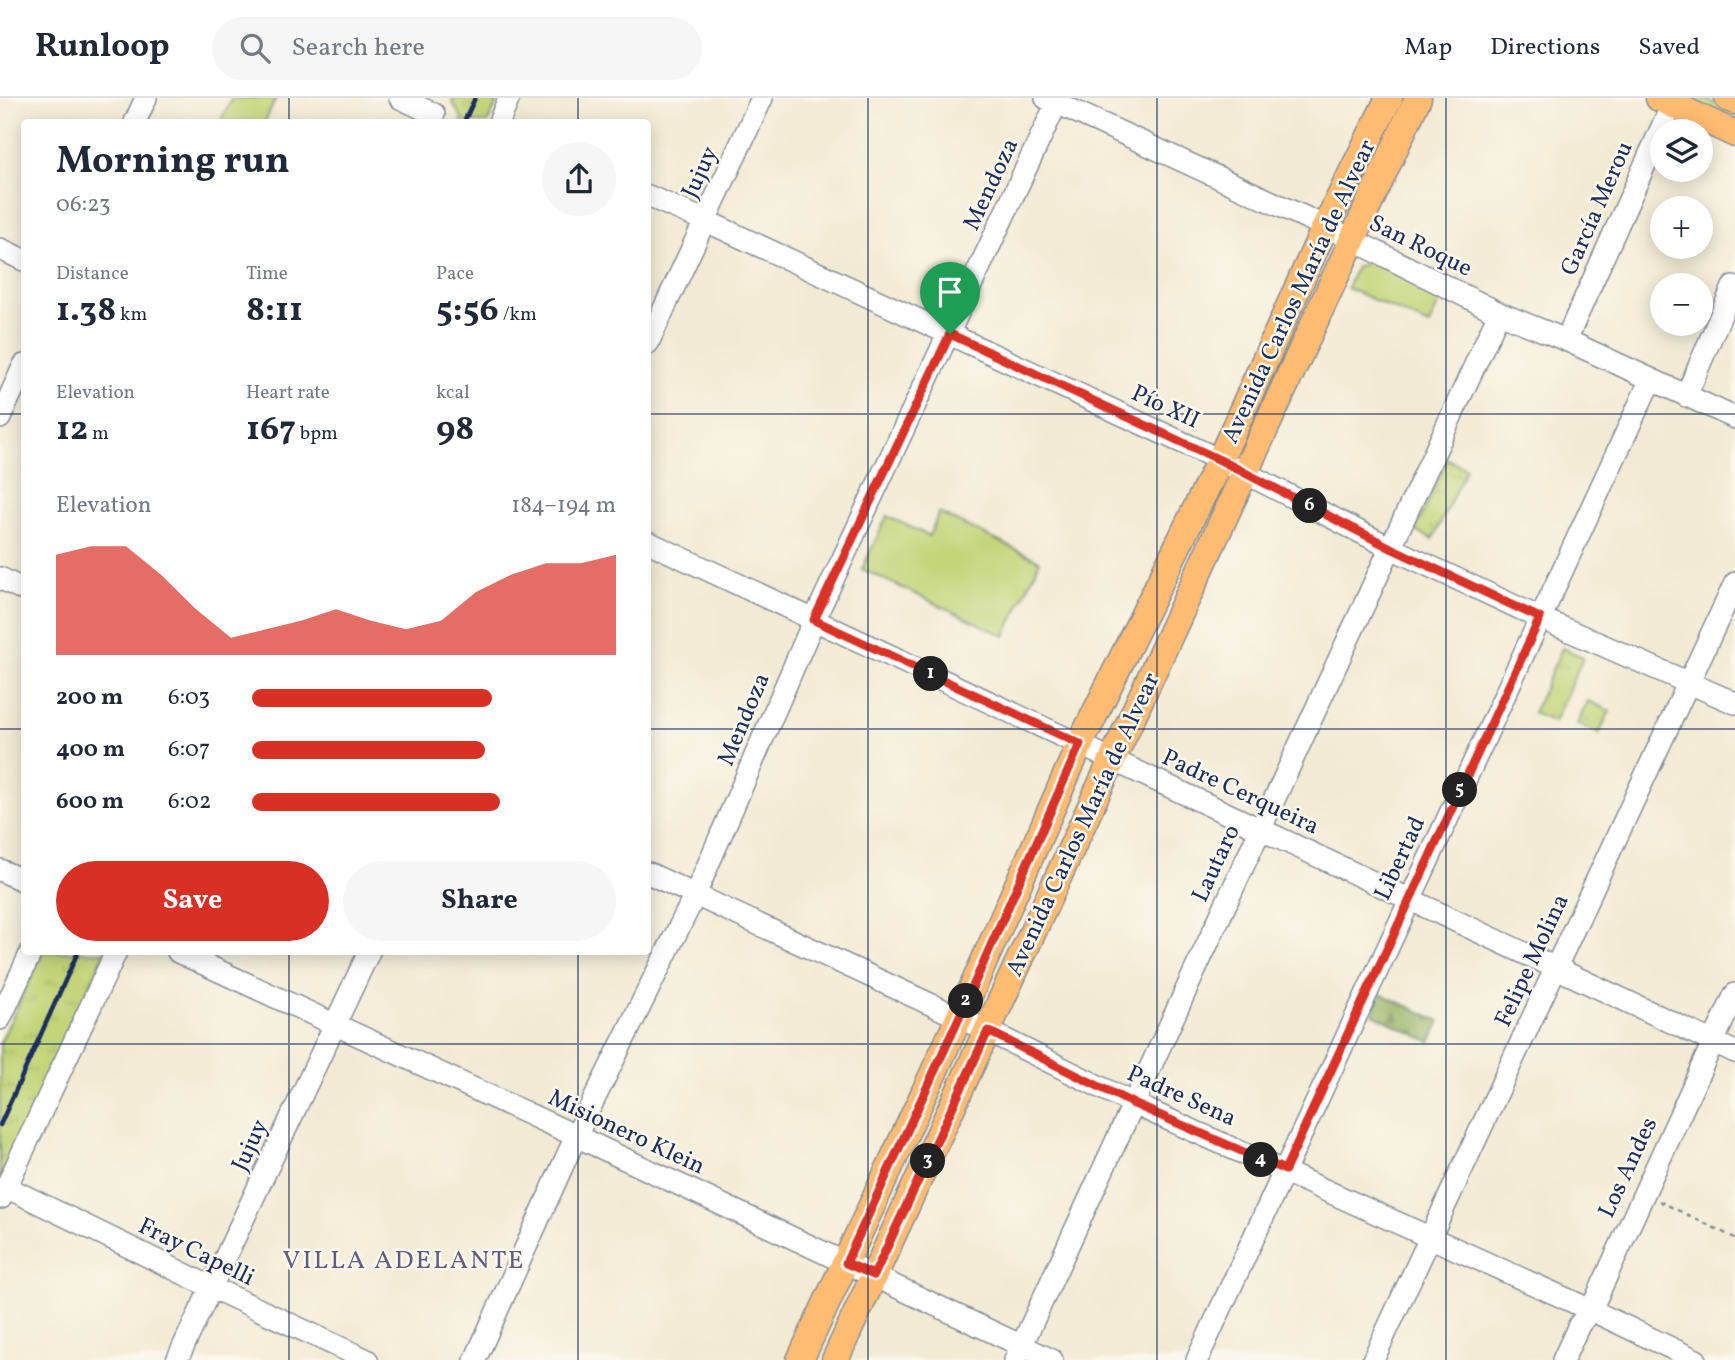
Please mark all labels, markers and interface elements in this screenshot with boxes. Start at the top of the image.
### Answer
search box [212,17,702,80]
text: Runloop [35,25,170,71]
icon: search [236,29,274,67]
text: Search here [292,30,425,66]
text: Map [1404,31,1452,65]
text: Directions [1490,31,1600,65]
text: Saved [1638,31,1700,65]
map controls [1650,119,1713,336]
button: layers [1650,119,1713,182]
street label: Mendoza [956,133,1028,236]
street label: Avenida Carlos María de Alvear [1214,134,1385,449]
text: Morning run [56,136,290,189]
street label: García Merou [1553,136,1643,281]
street label: Jujuy [674,141,728,205]
button: share [542,142,616,216]
text: 06:23 [56,189,111,221]
button: + [1650,196,1713,259]
street label: San Roque [1363,207,1477,286]
text: Distance [56,261,129,287]
text: Time [246,261,288,287]
text: Pace [436,261,474,287]
pin [920,262,980,334]
icon: arrive [931,273,969,311]
button: − [1650,273,1713,336]
text: 1.38 [56,287,116,335]
text: 8:11 [246,287,303,335]
text: 5:56 [436,287,499,335]
text: km [116,302,147,328]
text: /km [499,302,537,328]
street label: Pío XII [1125,377,1205,438]
text: Elevation [56,380,135,406]
text: Heart rate [246,380,330,406]
text: kcal [436,380,470,406]
text: 12 [56,406,88,454]
text: 167 [246,406,296,454]
text: 98 [436,406,474,454]
text: m [88,421,109,447]
text: bpm [296,421,338,447]
pin: 6 [1292,488,1328,524]
text: Elevation [56,490,152,522]
text: 184–194 m [511,490,616,522]
text: 6 [1304,492,1315,518]
pin: 1 [914,656,948,692]
text: 1 [927,660,934,686]
street label: Avenida Carlos María de Alvear [998,667,1169,982]
street label: Mendoza [710,668,780,771]
text: 200 m [56,682,123,714]
text: 6:03 [168,682,210,714]
text: 400 m [56,734,125,766]
text: 6:07 [168,734,210,766]
street label: Padre Cerqueira [1156,741,1324,844]
pin: 5 [1442,772,1478,808]
text: 5 [1455,776,1464,802]
text: 600 m [56,786,124,818]
text: 6:02 [168,786,211,818]
street label: Libertad [1367,811,1435,906]
street label: Lautaro [1184,819,1250,908]
button: Save [56,861,329,941]
button: Share [343,861,616,941]
street label: Felipe Molina [1487,889,1578,1033]
pin: 2 [948,984,984,1018]
text: 2 [961,987,970,1013]
street label: Padre Sena [1121,1058,1241,1136]
street label: Misionero Klein [542,1082,710,1184]
street label: Los Andes [1591,1112,1667,1224]
street label: Jujuy [224,1114,278,1178]
pin: 4 [1244,1142,1278,1178]
pin: 3 [911,1144,946,1178]
text: 4 [1255,1146,1266,1172]
text: 3 [923,1147,932,1173]
street label: Fray Capelli [132,1210,260,1296]
district label: VILLA ADELANTE [283,1243,525,1279]

